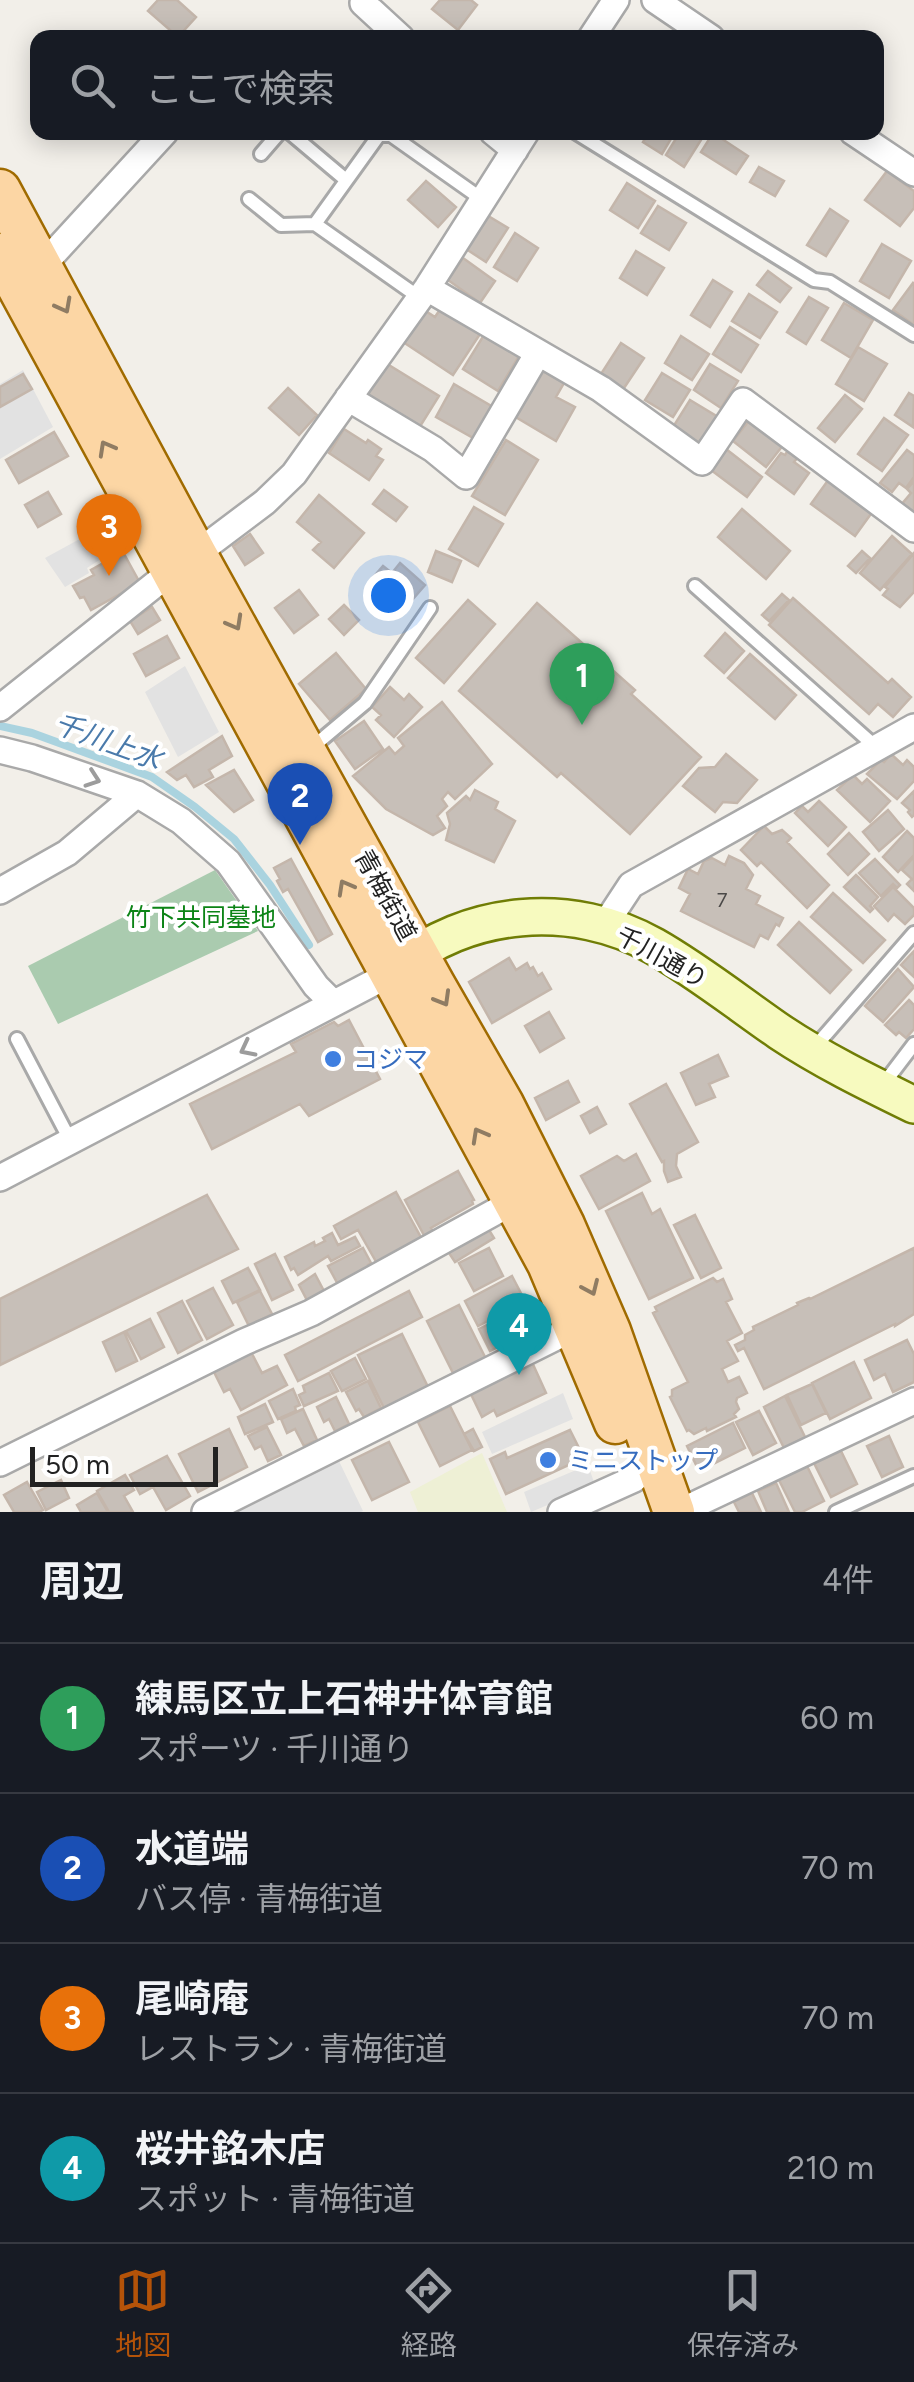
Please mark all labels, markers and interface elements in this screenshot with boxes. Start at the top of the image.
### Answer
search box [30,30,884,140]
icon: search [65,58,120,113]
text: ここで検索 [145,66,335,112]
one-way arrow [52,296,71,314]
one-way arrow [99,440,118,458]
pin: 3 [76,494,142,576]
your location [363,570,414,621]
one-way arrow [222,612,242,630]
pin: 1 [550,642,614,725]
water label: 千川上水 [50,706,169,777]
pin: 2 [268,762,332,845]
one-way arrow [84,767,101,787]
street label: 青梅街道 [349,844,423,946]
one-way arrow [338,879,357,898]
house number: 7 [717,888,728,912]
park label: 竹下共同墓地 [126,902,276,932]
street label: 千川通り [611,920,713,994]
one-way arrow [431,989,450,1007]
one-way arrow [239,1037,257,1056]
place label: コジマ [353,1044,428,1074]
marker: コジマ [322,1048,344,1070]
one-way arrow [471,1128,491,1146]
one-way arrow [579,1278,599,1296]
pin: 4 [486,1292,552,1375]
scale bar [30,1442,218,1486]
place label: ミニストップ [568,1445,718,1475]
text: 50 m [45,1447,110,1481]
marker: ミニストップ [537,1449,559,1471]
text: 周辺 [40,1556,124,1607]
text: 4件 [822,1561,874,1599]
text: 練馬区立上石神井体育館 [135,1676,553,1722]
text: 1 [66,1699,79,1737]
text: 60 m [800,1699,874,1737]
text: スポーツ · 千川通り [135,1730,414,1768]
text: 水道端 [135,1826,249,1872]
text: 2 [63,1849,82,1887]
text: 70 m [801,1849,874,1887]
text: バス停 · 青梅街道 [135,1880,383,1918]
text: 尾崎庵 [135,1976,249,2022]
text: 3 [64,1999,81,2037]
text: 70 m [801,1999,874,2037]
text: レストラン · 青梅街道 [135,2030,447,2068]
text: 桜井銘木店 [135,2126,325,2172]
text: 4 [62,2149,83,2187]
text: 210 m [787,2149,874,2187]
text: スポット · 青梅街道 [135,2180,415,2218]
tab: 地図 [115,2263,171,2363]
tab: 経路 [401,2263,457,2363]
tab: 保存済み [687,2263,799,2363]

